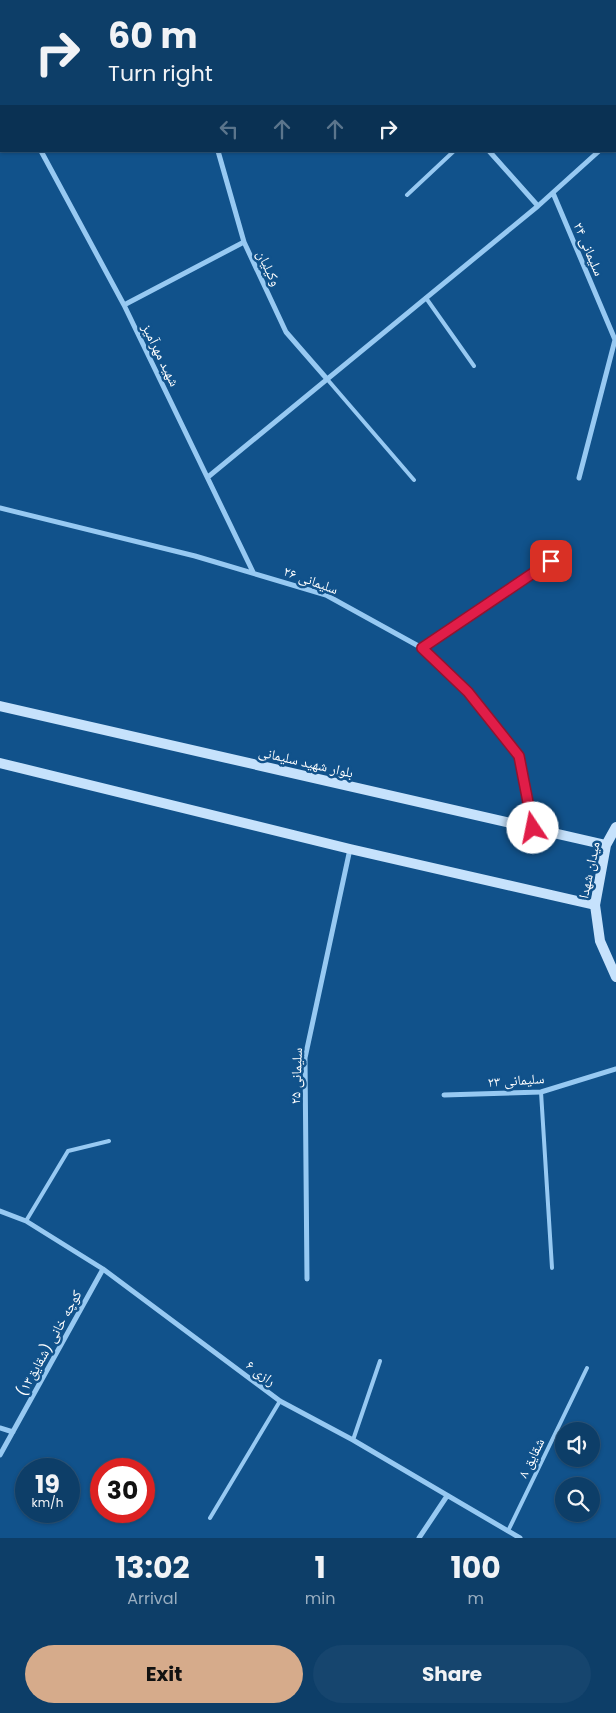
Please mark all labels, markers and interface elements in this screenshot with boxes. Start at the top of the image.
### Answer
text: 60 m [108,11,198,60]
icon: right [25,20,90,85]
text: Turn right [108,58,213,89]
icon: left [215,115,243,143]
icon: ahead [268,115,296,143]
icon: ahead [321,115,349,143]
icon: right [374,115,402,143]
street label: سلیمانی ۲۴ [569,219,609,279]
street label: وکیلیان [252,247,286,289]
street label: شهید مهرآمیز [137,319,185,390]
pin [530,540,572,582]
icon: arrive [537,547,565,575]
street label: سلیمانی ۲۶ [281,561,341,599]
street label: بلوار شهید سلیمانی [257,741,356,783]
position arrow [506,801,558,853]
street label: میدان شهدا [573,840,605,900]
street label: سلیمانی ۲۵ [285,1047,307,1105]
street label: سلیمانی ۲۳ [487,1068,545,1092]
street label: کوچه خانی (شقایق۱۳) [12,1286,86,1400]
street label: رازی ۶ [242,1355,280,1391]
map controls [555,1422,600,1522]
button: sound [555,1422,600,1467]
street label: شقایق ۸ [513,1435,549,1481]
speed limit sign: 30 [90,1458,155,1523]
text: 19 [35,1467,60,1502]
button: search [555,1477,600,1522]
text: km/h [32,1494,63,1511]
text: 13:02 [115,1546,190,1589]
text: 1 [314,1546,326,1589]
text: 100 [450,1546,501,1589]
text: Arrival [127,1587,178,1610]
text: min [305,1587,335,1610]
text: m [467,1587,484,1610]
button: Exit [25,1645,303,1703]
button: Share [313,1645,591,1703]

